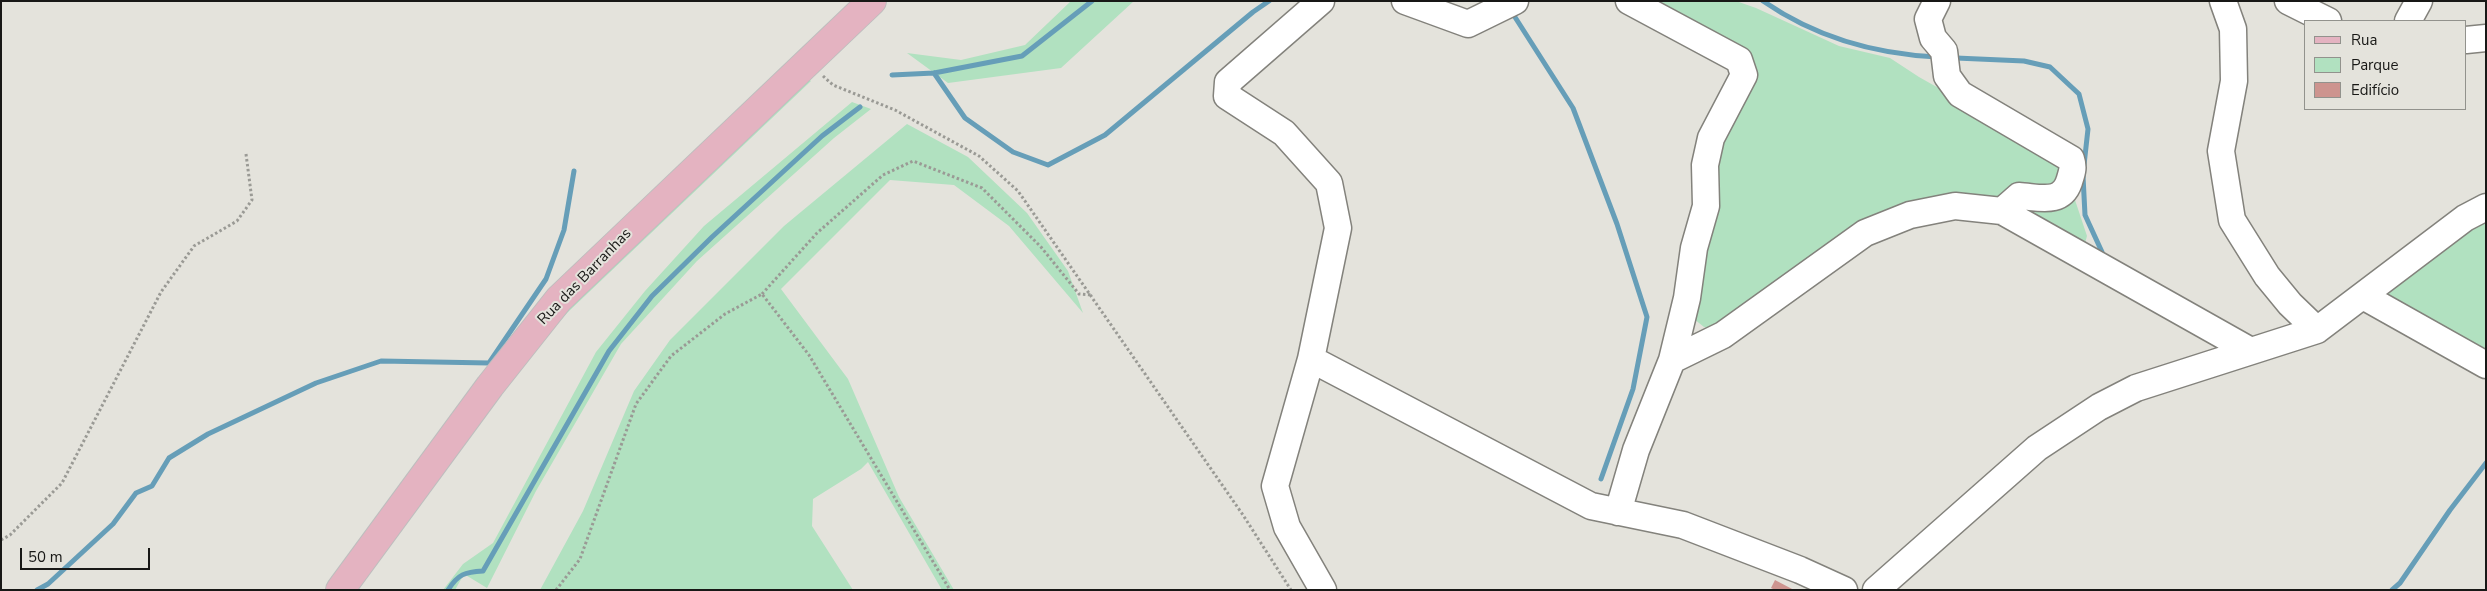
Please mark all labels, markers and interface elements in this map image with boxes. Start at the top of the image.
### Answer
legend [2304,20,2467,110]
text: Rua [2351,30,2377,50]
text: Parque [2351,55,2399,75]
text: Edifício [2351,80,2399,100]
street label: Rua das Barranhas [534,225,636,329]
scale bar [22,538,152,570]
text: 50 m [28,547,63,567]

